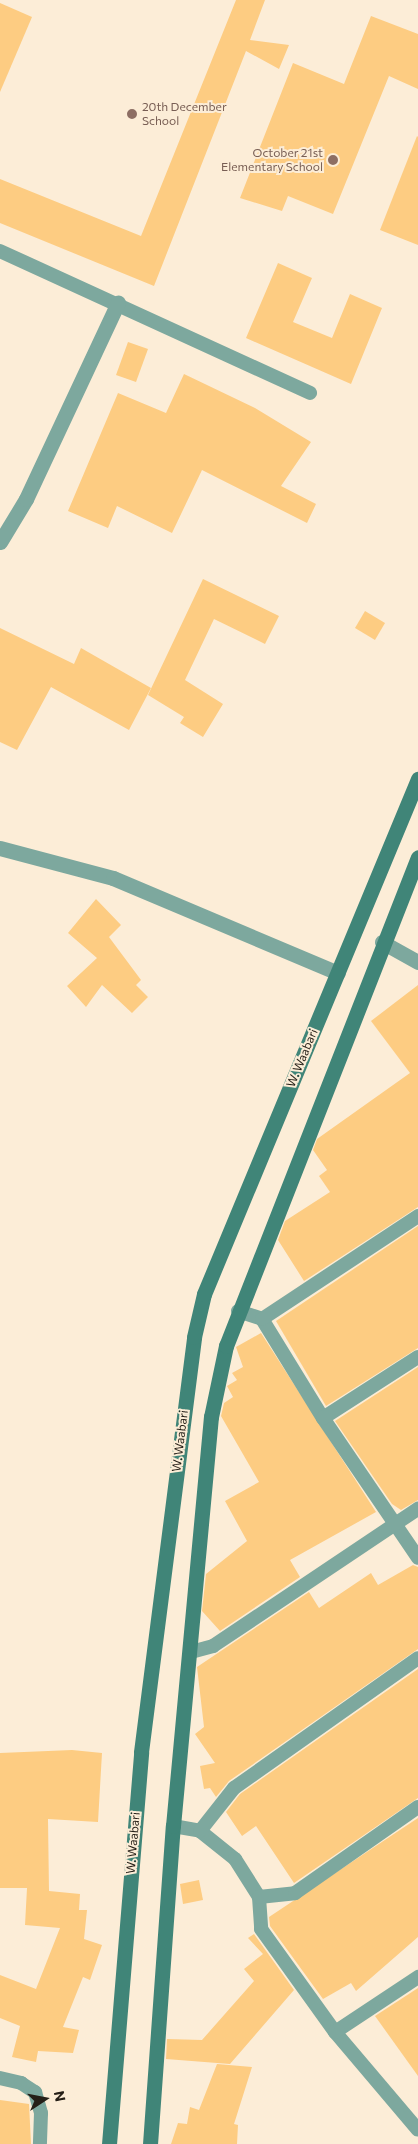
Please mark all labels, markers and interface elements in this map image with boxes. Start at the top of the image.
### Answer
place label: 20th December School [142,100,227,128]
marker: 20th December School [126,108,138,120]
place label: October 21st Elementary School [221,146,323,174]
marker: October 21st Elementary School [327,154,339,166]
street label: W. Waabari [283,1027,321,1089]
street label: W. Waabari [169,1409,191,1473]
street label: W. Waabari [123,1811,143,1875]
north arrow [20,2074,70,2124]
text: N [51,2089,70,2103]

